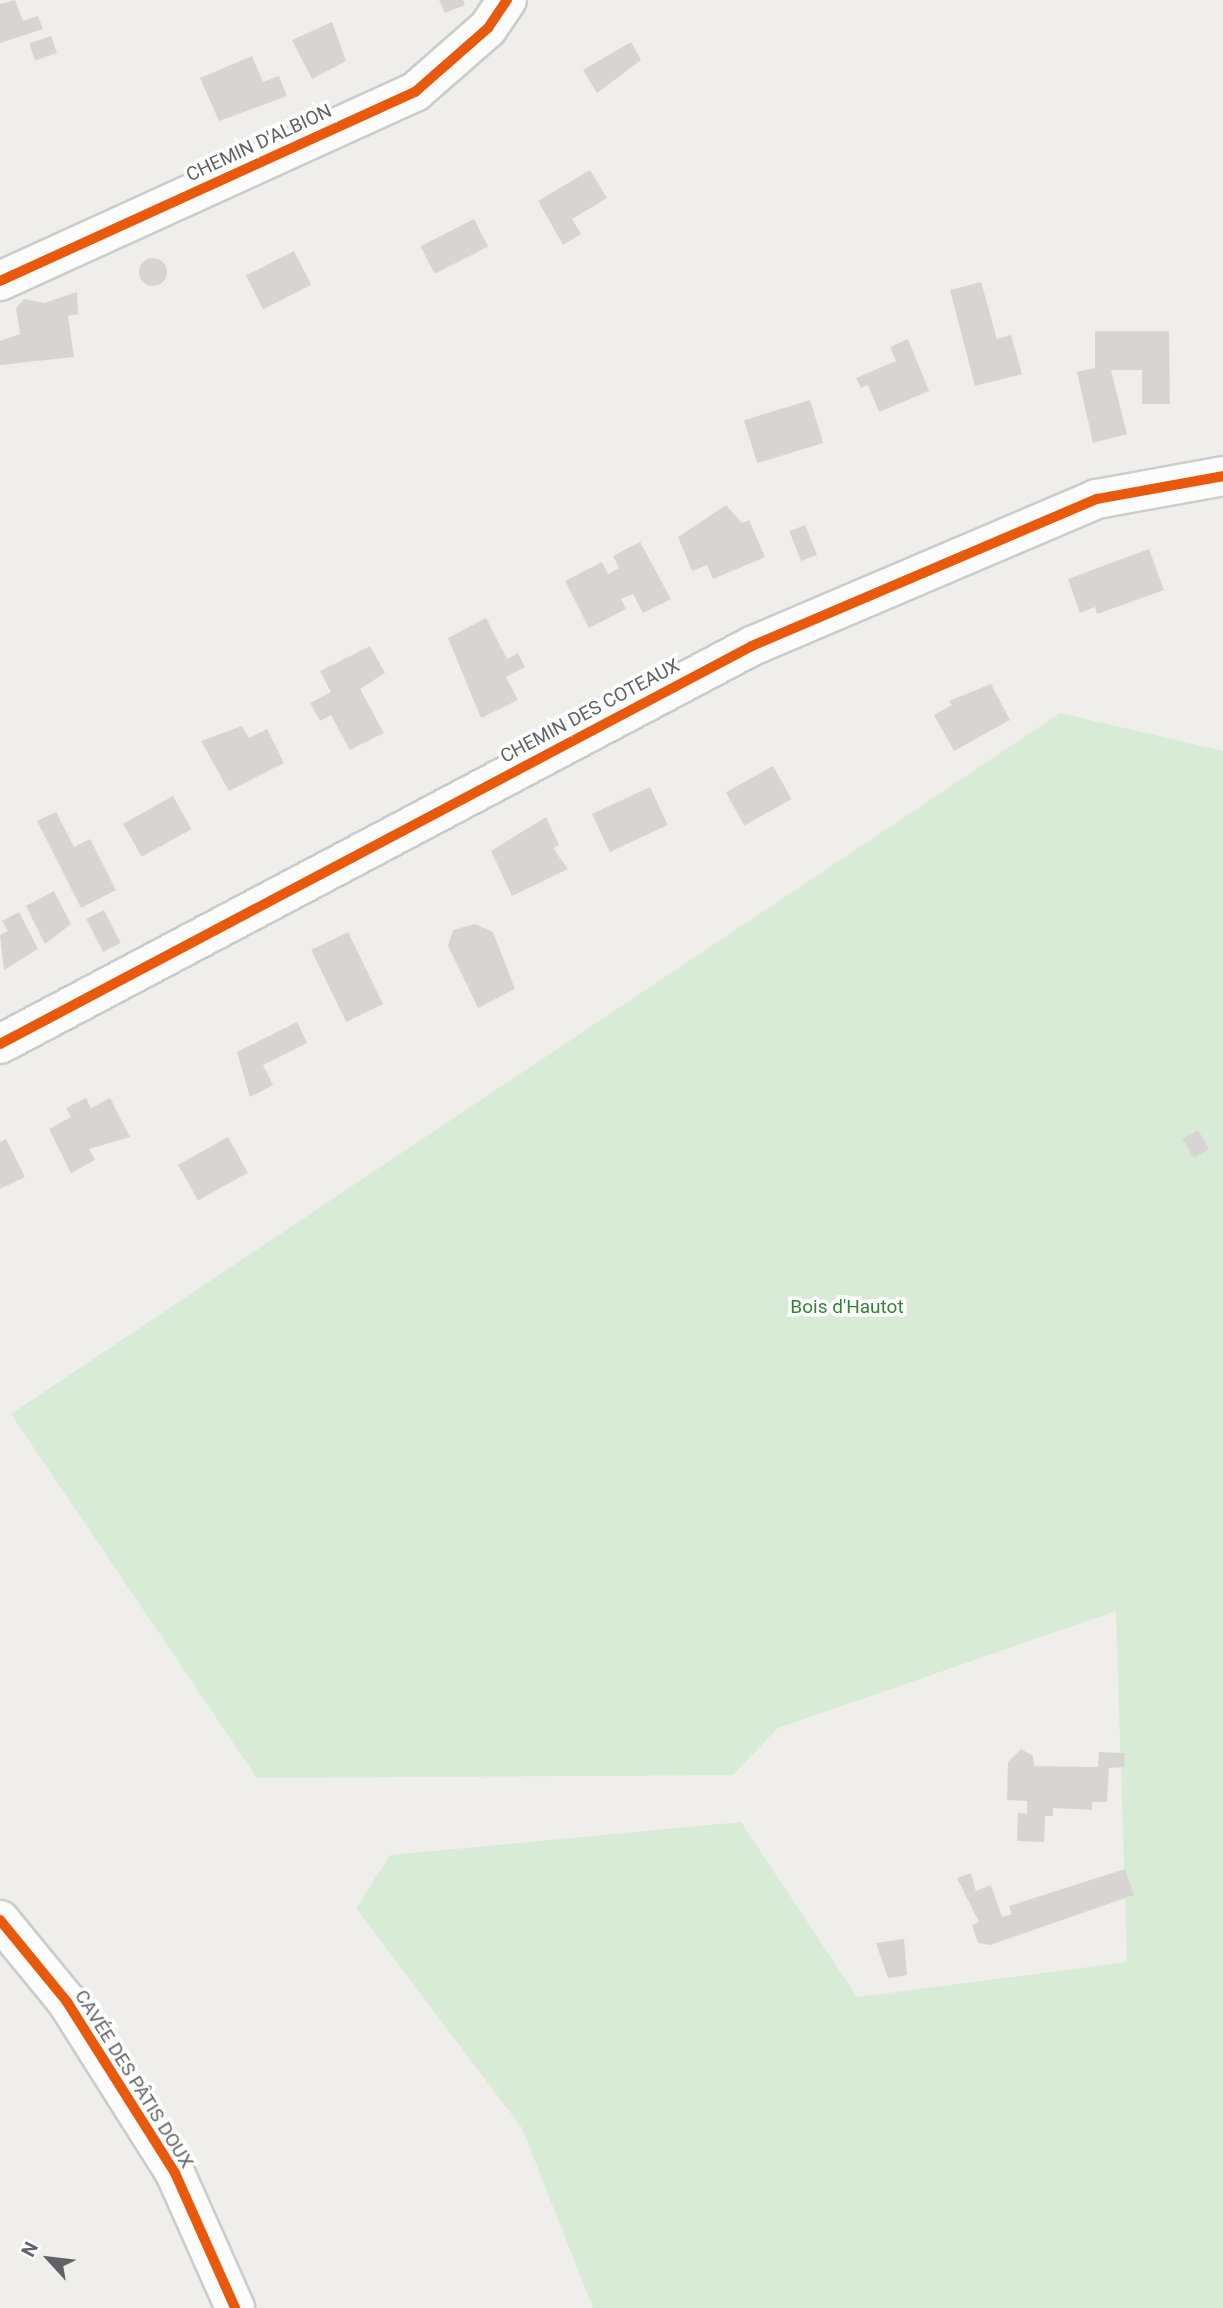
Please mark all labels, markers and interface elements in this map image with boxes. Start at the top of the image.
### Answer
street label: CHEMIN D'ALBION [183,99,335,187]
street label: CHEMIN DES COTEAUX [496,654,684,768]
park label: Bois d'Hautot [790,1296,904,1318]
street label: CAVÉE DES PÂTIS DOUX [70,1986,198,2172]
north arrow [14,2224,84,2294]
text: N [17,2238,43,2260]

